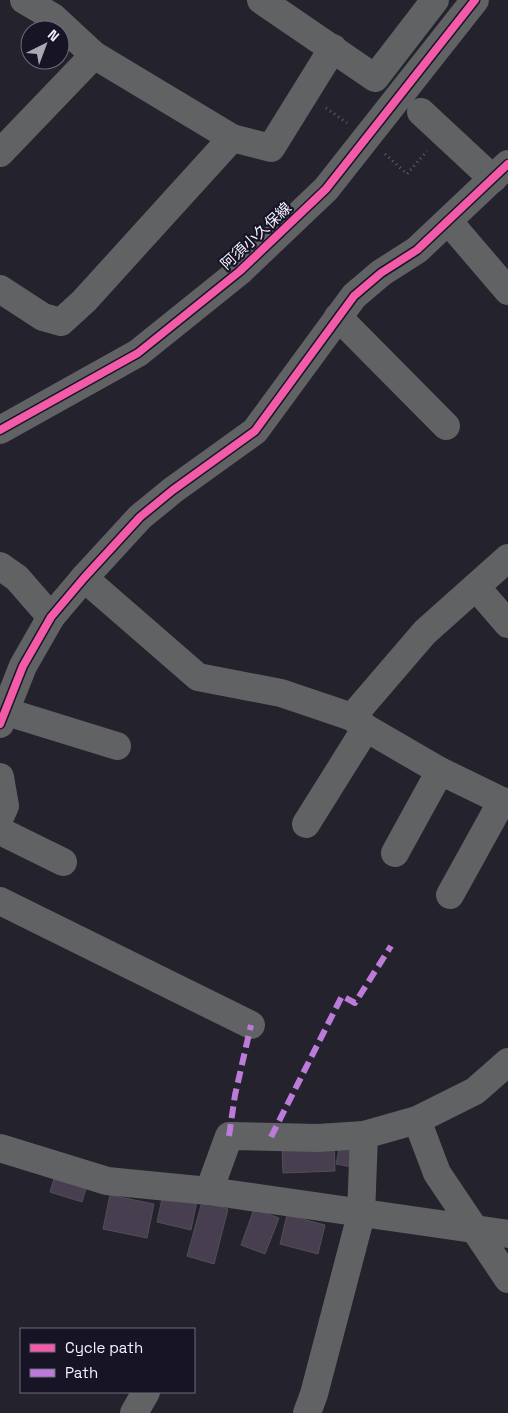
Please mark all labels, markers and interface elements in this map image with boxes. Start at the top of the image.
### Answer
north arrow [20,20,70,70]
text: N [44,26,63,45]
street label: 阿須小久保線 [216,198,295,273]
legend [20,1328,195,1393]
text: Cycle path [65,1338,143,1357]
text: Path [65,1363,98,1382]

